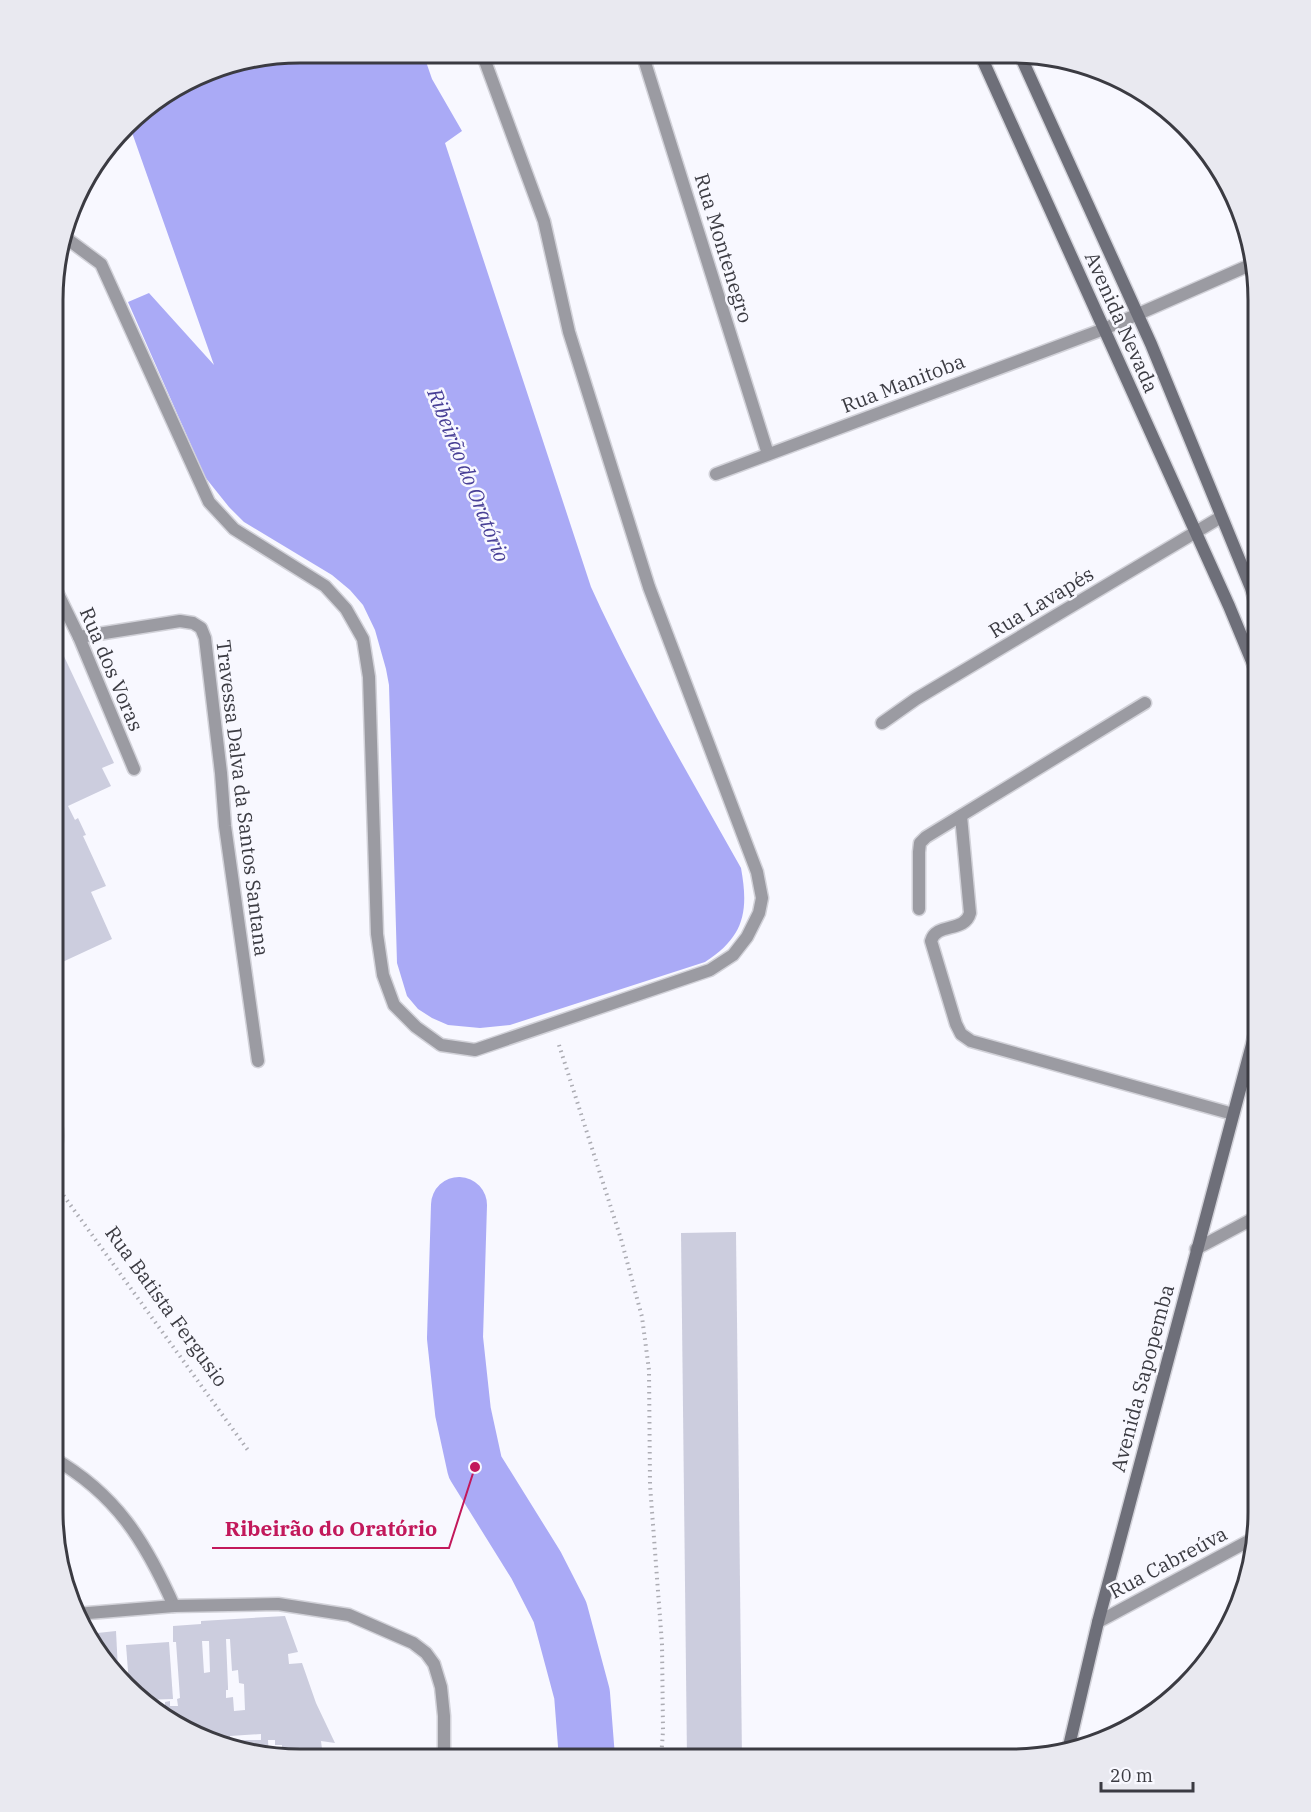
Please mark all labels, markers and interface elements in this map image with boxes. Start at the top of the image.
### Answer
street label: Rua Montenegro [688,170,760,326]
street label: Avenida Nevada [1079,247,1165,397]
street label: Rua Manitoba [837,347,969,419]
water label: Ribeirão do Oratório [421,383,517,566]
street label: Rua Lavapés [983,560,1099,644]
street label: Rua dos Voras [74,603,150,735]
street label: Travessa Dalva da Santos Santana [210,638,276,958]
street label: Rua Batista Fergusio [99,1220,235,1392]
street label: Avenida Sapopemba [1104,1281,1180,1475]
callout: Ribeirão do Oratório [212,1509,449,1548]
text: Ribeirão do Oratório [225,1514,437,1542]
street label: Rua Cabreúva [1104,1520,1232,1604]
scale bar [1101,1755,1192,1793]
text: 20 m [1110,1764,1153,1787]

